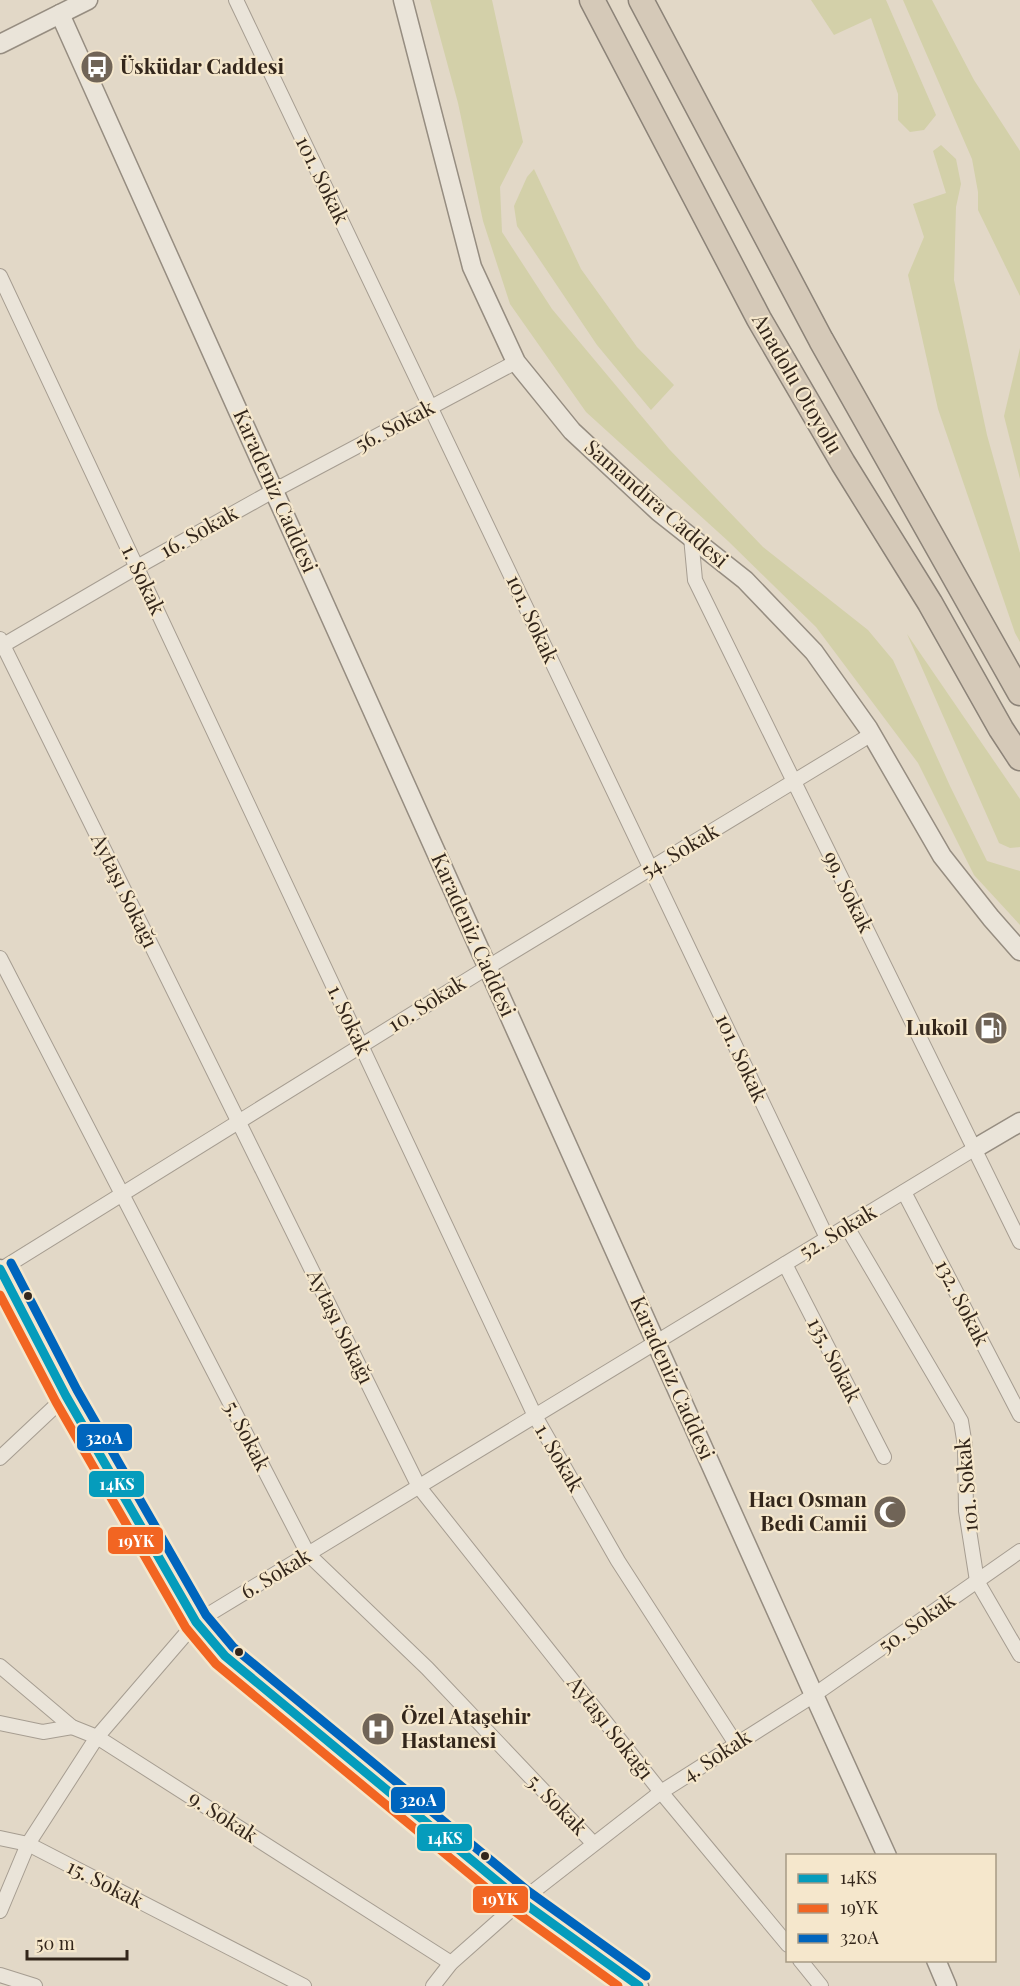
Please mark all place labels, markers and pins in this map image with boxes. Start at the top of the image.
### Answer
bus stop icon: Üsküdar Caddesi [79,49,115,85]
place label: Üsküdar Caddesi [120,51,284,79]
fuel station icon: Lukoil [973,1010,1009,1046]
place label: Lukoil [906,1012,968,1040]
unlabelled marker [22,1290,34,1302]
place label: Hacı Osman Bedi Camii [748,1484,867,1536]
mosque icon: Hacı Osman Bedi Camii [872,1494,908,1530]
unlabelled marker [233,1646,245,1658]
place label: Özel Ataşehir Hastanesi [401,1701,531,1753]
hospital icon: Özel Ataşehir Hastanesi [360,1711,396,1747]
unlabelled marker [479,1850,491,1862]

